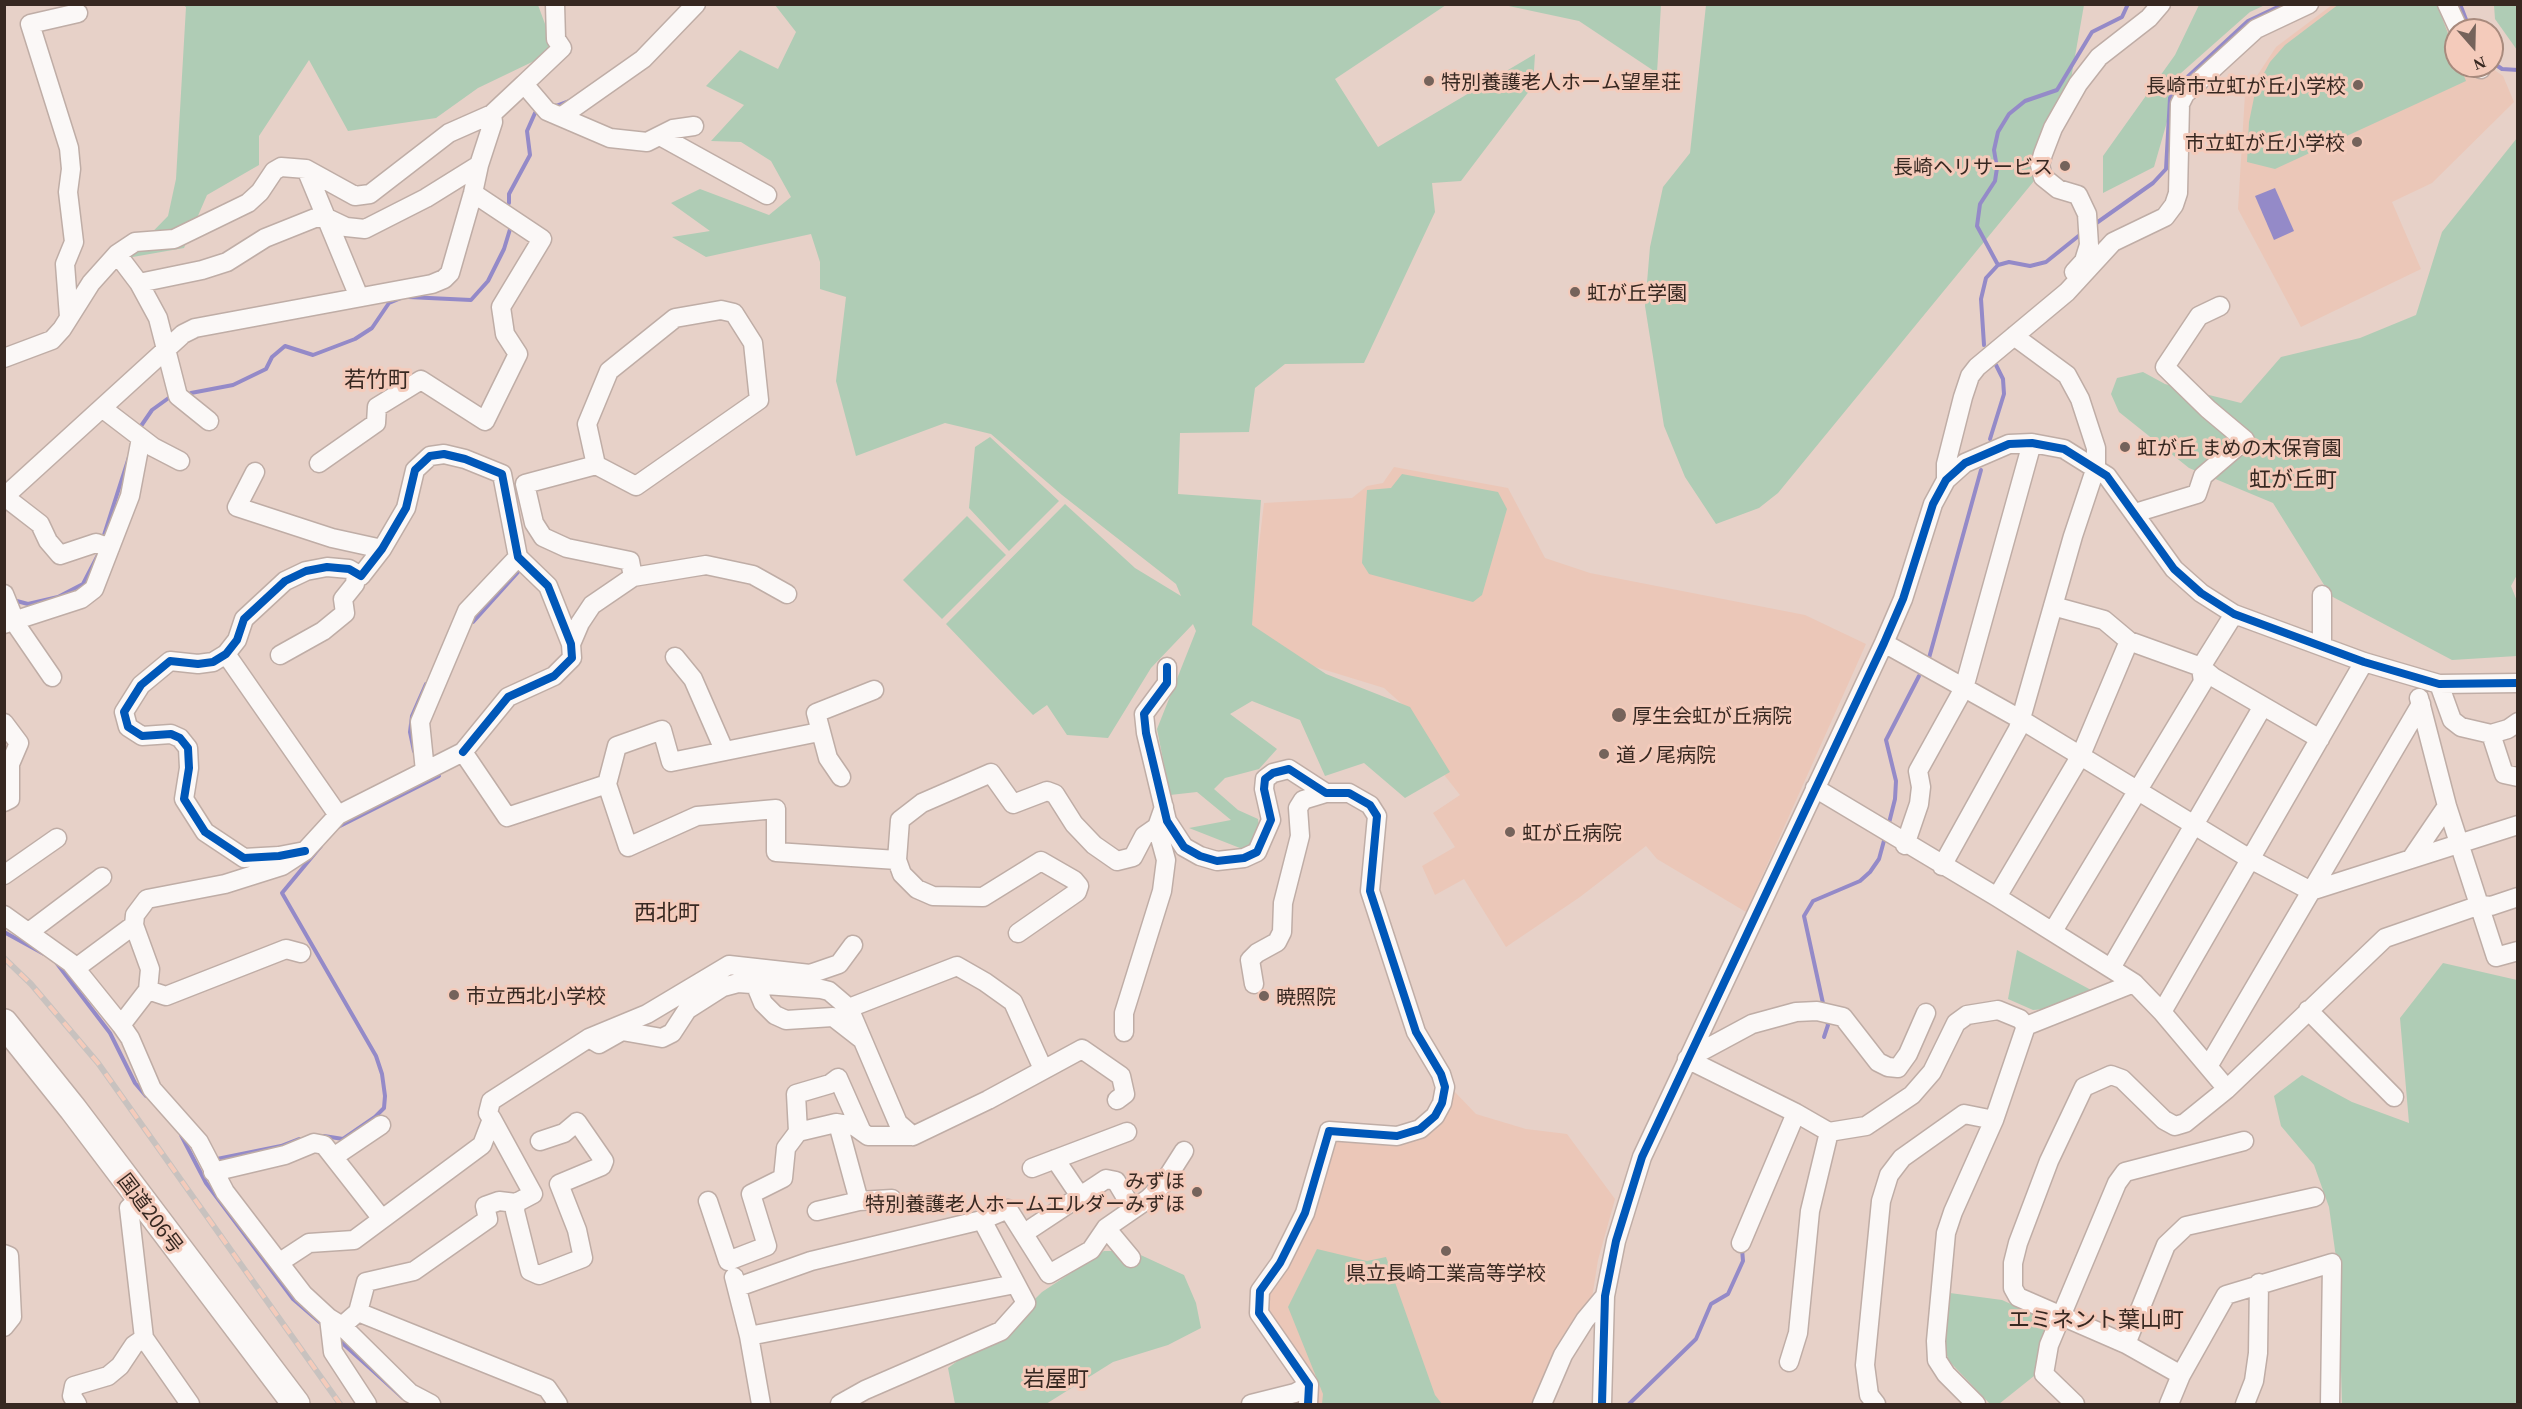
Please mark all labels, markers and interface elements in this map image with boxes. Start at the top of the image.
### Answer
north arrow [2444,18,2504,78]
text: N [2471,54,2488,73]
place label: 特別養護老人ホーム望星荘 [1441,69,1681,93]
place label: 長崎市立虹が丘小学校 [2146,73,2346,97]
marker: 特別養護老人ホーム望星荘 [1422,74,1436,88]
marker: 長崎市立虹が丘小学校 [2351,78,2365,92]
place label: 市立虹が丘小学校 [2185,130,2345,154]
marker: 市立虹が丘小学校 [2350,135,2364,149]
place label: 長崎ヘリサービス [1893,154,2053,178]
marker: 長崎ヘリサービス [2058,159,2072,173]
place label: 虹が丘学園 [1587,280,1687,304]
marker: 虹が丘学園 [1568,285,1582,299]
district label: 若竹町 [344,366,410,392]
place label: 虹が丘 まめの木保育園 [2137,435,2341,459]
marker: 虹が丘 まめの木保育園 [2118,440,2132,454]
district label: 虹が丘町 [2249,466,2337,492]
place label: 厚生会虹が丘病院 [1632,703,1792,727]
marker: 厚生会虹が丘病院 [1610,706,1628,724]
place label: 道ノ尾病院 [1616,742,1716,766]
marker: 道ノ尾病院 [1597,747,1611,761]
place label: 虹が丘病院 [1522,820,1622,844]
marker: 虹が丘病院 [1503,825,1517,839]
district label: 西北町 [634,899,700,925]
place label: 市立西北小学校 [466,983,606,1007]
place label: 暁照院 [1276,984,1336,1008]
marker: 市立西北小学校 [447,988,461,1002]
marker: 暁照院 [1257,989,1271,1003]
place label: みずほ 特別養護老人ホームエルダーみずほ [865,1168,1185,1215]
street label: 国道206号 [113,1169,189,1257]
marker: みずほ 特別養護老人ホームエルダーみずほ [1190,1185,1204,1199]
marker: 県立長崎工業高等学校 [1439,1244,1453,1258]
place label: 県立長崎工業高等学校 [1346,1260,1546,1284]
district label: エミネント葉山町 [2008,1306,2184,1332]
district label: 岩屋町 [1023,1365,1089,1391]

